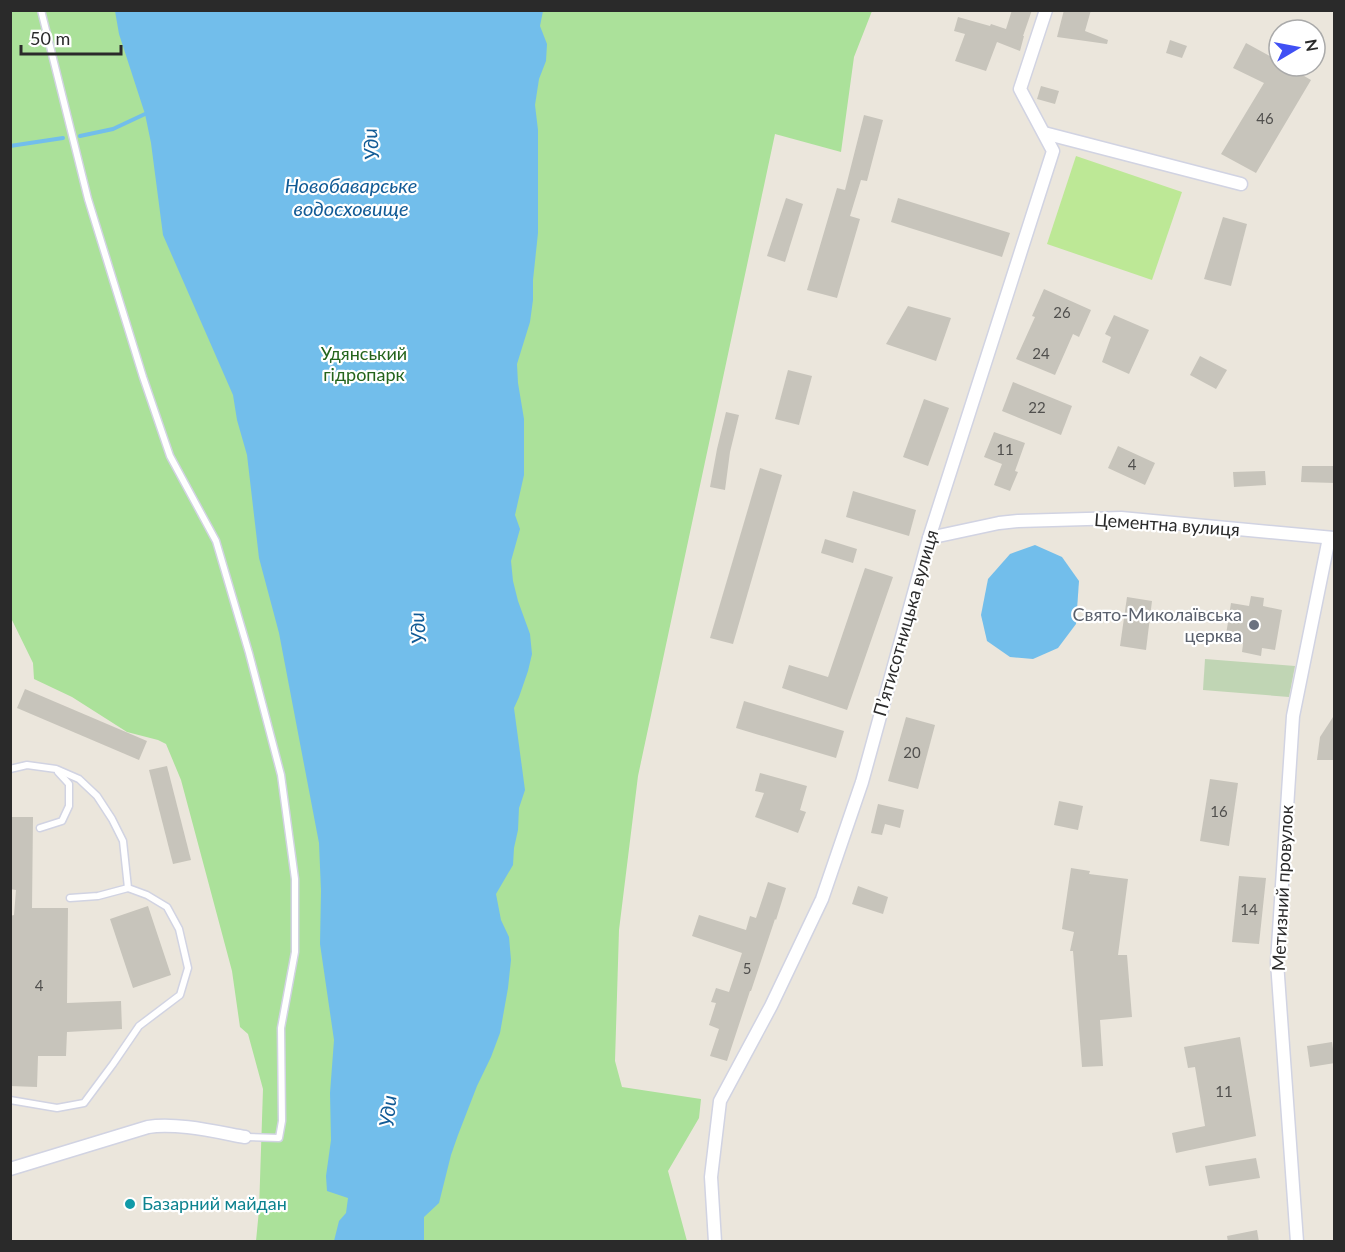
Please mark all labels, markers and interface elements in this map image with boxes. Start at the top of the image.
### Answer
scale bar [21,18,122,56]
north arrow [1267,18,1327,78]
text: 50 m [30,27,70,49]
text: N [1302,38,1323,53]
house number: 46 [1256,109,1274,127]
water label: Уди [357,127,383,161]
water label: Новобаварське водосховище [285,173,417,220]
house number: 26 [1053,303,1071,321]
park label: Удянський гідропарк [321,342,407,385]
house number: 24 [1032,344,1050,362]
house number: 22 [1028,398,1046,416]
house number: 11 [996,440,1014,458]
house number: 4 [1128,455,1137,473]
street label: Цементна вулиця [1094,508,1241,540]
street label: П’ятисотницька вулиця [868,527,942,719]
place label: Свято-Миколаївська церква [1073,603,1242,646]
water label: Уди [404,611,430,645]
marker: Свято-Миколаївська церква [1247,618,1261,632]
house number: 20 [903,743,921,761]
house number: 16 [1210,802,1228,820]
street label: Метизний провулок [1267,804,1297,972]
house number: 14 [1240,900,1258,918]
house number: 5 [743,959,751,977]
house number: 4 [35,976,44,994]
house number: 11 [1215,1082,1233,1100]
water label: Уди [373,1094,401,1128]
place label: Базарний майдан [142,1192,287,1214]
marker: Базарний майдан [123,1197,137,1211]

